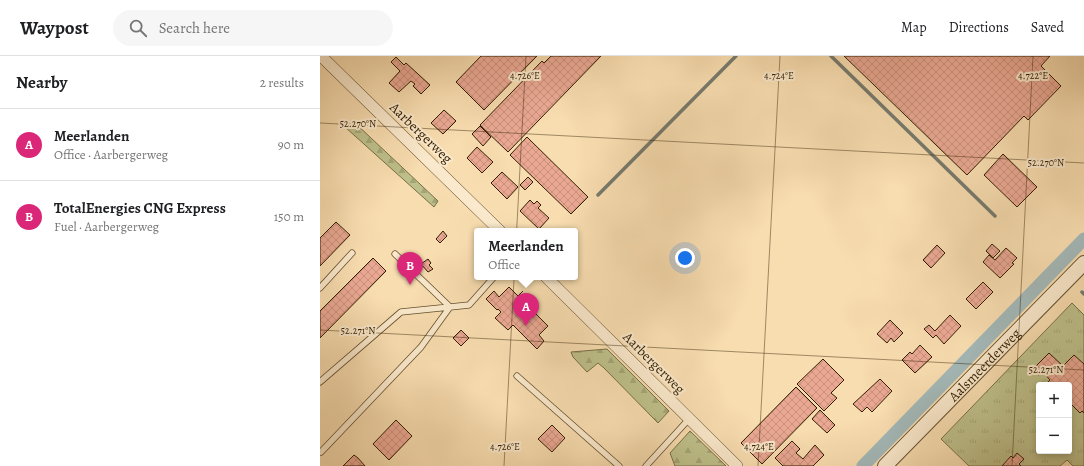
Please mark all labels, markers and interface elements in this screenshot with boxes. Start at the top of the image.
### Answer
search box [113,10,393,46]
text: Waypost [20,15,89,41]
icon: search [127,17,149,39]
text: Search here [159,18,230,38]
text: Map [901,18,927,37]
text: Directions [949,18,1009,37]
text: Saved [1031,18,1064,37]
text: 4.726°E [510,69,540,82]
text: 4.724°E [764,69,794,82]
text: 4.722°E [1018,69,1048,82]
text: Nearby [16,71,67,94]
text: 2 results [260,74,304,91]
street label: Aarbergerweg [385,98,457,168]
text: 52.270°N [340,117,376,130]
text: Meerlanden [54,126,129,146]
text: A [25,136,33,153]
text: 90 m [278,136,304,153]
text: Office · Aarbergerweg [54,146,168,163]
text: 52.270°N [1028,156,1064,169]
text: TotalEnergies CNG Express [54,198,226,218]
text: B [25,208,33,225]
text: 150 m [274,208,304,225]
text: Fuel · Aarbergerweg [54,218,159,235]
popup [474,228,578,280]
text: Meerlanden [488,236,564,256]
your location [675,248,695,268]
pin: B [397,252,423,285]
text: Office [488,256,520,273]
pin: A [513,293,539,326]
text: 52.271°N [341,324,375,337]
street label: Aalsmeerderweg [944,324,1025,406]
street label: Aarbergerweg [618,327,689,398]
text: 52.271°N [1029,363,1063,376]
map controls [1036,382,1072,454]
button: + [1036,382,1072,418]
button: − [1036,418,1072,454]
text: 4.726°E [490,440,520,453]
text: 4.724°E [744,440,774,453]

